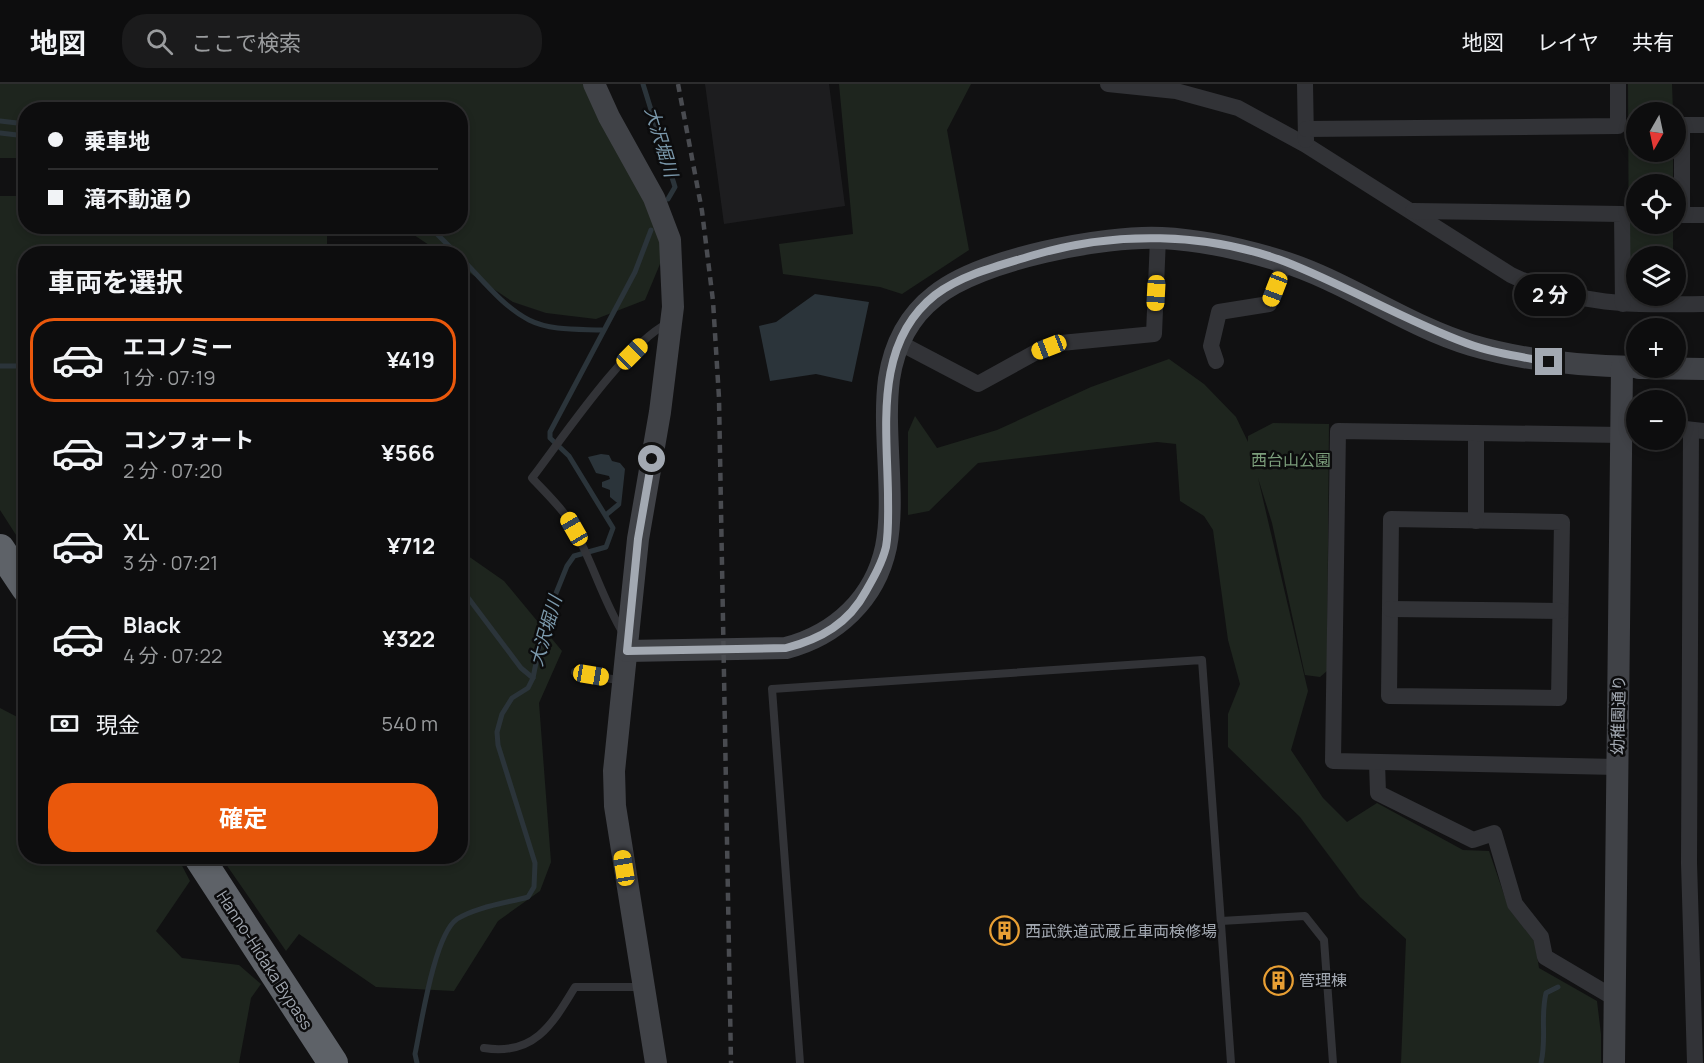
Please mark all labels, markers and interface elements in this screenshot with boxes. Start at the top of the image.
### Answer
search box [122,14,542,68]
text: 地図 [30,23,86,61]
icon: search [143,25,176,58]
text: ここで検索 [191,28,301,58]
text: 地図 [1462,28,1504,56]
text: レイヤ [1537,28,1599,56]
text: 共有 [1632,28,1674,56]
north arrow [1626,102,1686,162]
map controls [1626,102,1686,450]
water label: 大沢堀川 [640,104,685,182]
text: 乗車地 [84,126,150,156]
button: locate [1626,174,1686,234]
text: 滝不動通り [84,184,194,214]
button: layers [1626,246,1686,306]
text: 車両を選択 [48,263,183,300]
car [1260,269,1290,309]
car [1146,275,1166,311]
callout: 2 分 [1513,275,1585,317]
text: 2 分 [1532,281,1568,308]
button: + [1626,318,1686,378]
text: エコノミー [123,332,233,362]
car [1029,332,1069,362]
icon: car [51,333,105,387]
car [613,335,651,373]
text: ¥419 [386,345,435,375]
route end [1535,348,1562,375]
text: 1 分 · 07:19 [123,364,216,391]
button: − [1626,390,1686,450]
text: コンフォート [123,425,254,455]
icon: car [51,426,105,480]
text: ¥566 [381,438,435,468]
route start [638,445,665,472]
park label: 西台山公園 [1251,449,1331,471]
text: 2 分 · 07:20 [123,457,223,484]
car [557,509,591,549]
text: XL [123,517,149,547]
icon: car [51,519,105,573]
text: ¥712 [387,531,435,561]
text: 3 分 · 07:21 [123,549,218,576]
water label: 大沢堀川 [524,591,567,669]
text: Black [123,610,180,640]
icon: car [51,612,105,666]
text: ¥322 [383,624,435,654]
text: 4 分 · 07:22 [123,642,222,669]
car [572,663,610,687]
street label: 幼稚園通り [1606,675,1630,755]
icon: cash [48,707,81,740]
text: 現金 [96,710,140,740]
text: 540 m [382,710,438,737]
button: 確定 [48,783,438,852]
car [612,849,636,887]
street label: Hanno-Hidaka Bypass [212,886,318,1034]
building icon: 西武鉄道武蔵丘車両検修場 [988,915,1020,947]
place label: 西武鉄道武蔵丘車両検修場 [1025,920,1217,942]
building icon: 管理棟 [1262,964,1294,996]
place label: 管理棟 [1299,969,1347,991]

